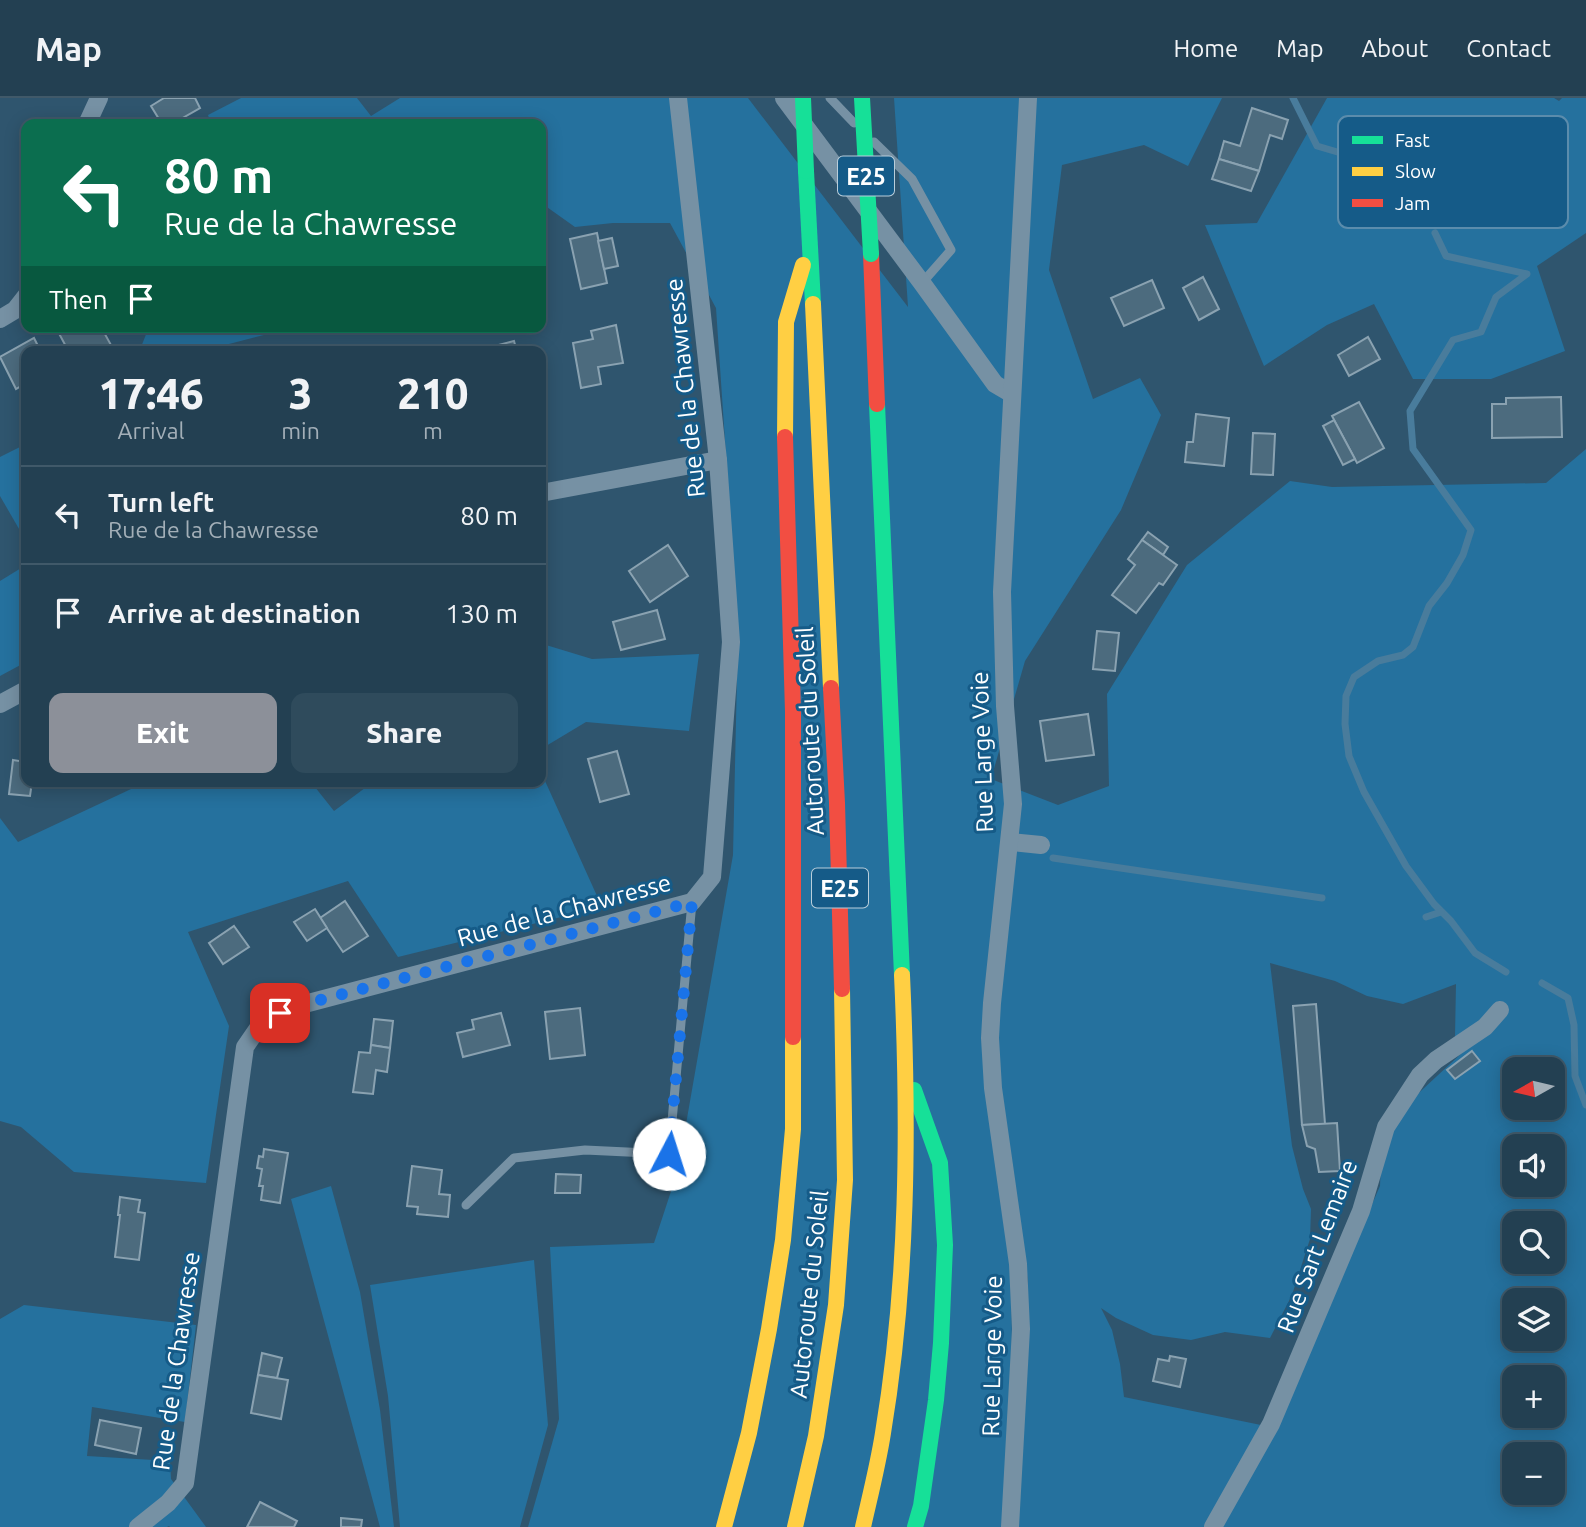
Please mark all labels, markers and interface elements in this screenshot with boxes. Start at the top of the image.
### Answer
text: Map [35,30,102,67]
text: Home [1173,35,1238,62]
text: Map [1276,35,1323,62]
text: About [1361,35,1428,62]
text: Contact [1466,35,1551,62]
legend [1338,116,1568,228]
text: Fast [1395,129,1430,151]
icon: left [49,147,140,238]
text: 80 m [164,147,273,202]
road number: E25 [838,156,894,195]
text: Slow [1395,160,1436,182]
text: Jam [1395,192,1431,214]
text: Rue de la Chawresse [164,205,457,241]
street label: Rue de la Chawresse [660,277,710,499]
icon: arrive [122,280,160,318]
text: Then [49,285,108,314]
text: 17:46 [99,370,204,417]
text: 3 [289,370,312,417]
text: 210 [397,370,468,417]
text: Arrival [118,418,185,443]
text: min [281,418,320,443]
text: m [423,418,443,443]
text: Turn left [108,488,214,517]
icon: left [49,496,87,534]
text: 80 m [460,501,518,530]
text: Rue de la Chawresse [108,517,319,542]
icon: arrive [49,594,87,632]
text: Arrive at destination [108,599,361,628]
text: 130 m [446,599,518,628]
street label: Autoroute du Soleil [791,626,829,836]
street label: Rue Large Voie [966,671,998,833]
button: Exit [49,693,277,773]
button: Share [291,693,518,773]
street label: Rue de la Chawresse [454,868,674,952]
road number: E25 [812,868,868,908]
pin [250,983,310,1043]
icon: arrive [261,994,299,1032]
north arrow [1502,1057,1564,1120]
map controls [1502,1057,1565,1505]
position arrow [632,1117,706,1191]
button: sound [1502,1134,1565,1197]
street label: Rue Sart Lemaire [1272,1156,1362,1336]
street label: Autoroute du Soleil [785,1189,833,1399]
button: search [1502,1211,1565,1274]
street label: Rue de la Chawresse [147,1250,205,1472]
street label: Rue Large Voie [977,1275,1007,1437]
button: layers [1502,1288,1565,1351]
button: + [1502,1365,1565,1428]
button: − [1502,1442,1565,1505]

